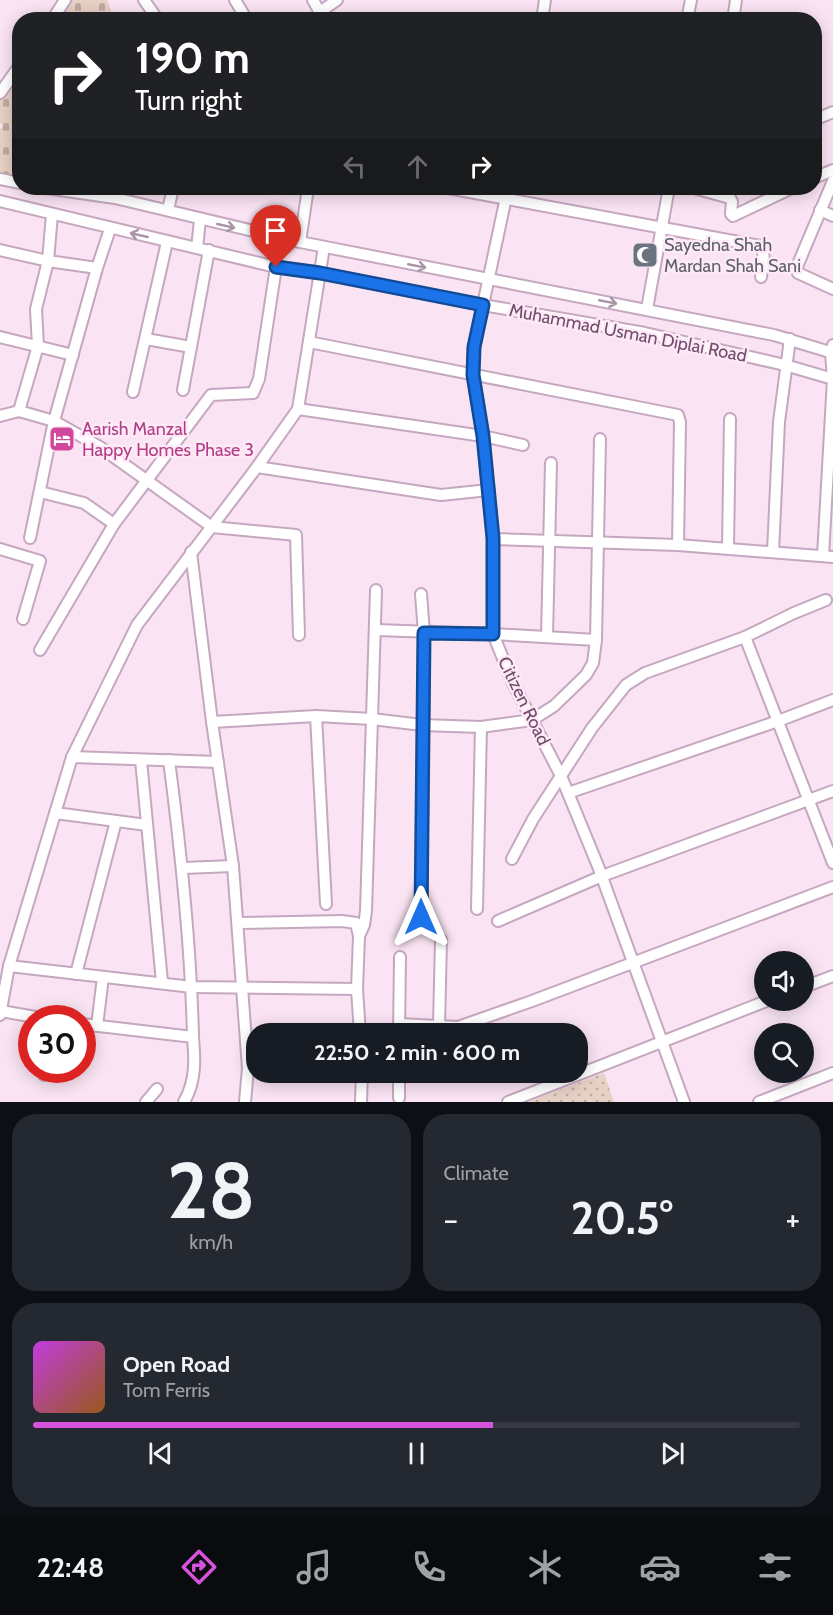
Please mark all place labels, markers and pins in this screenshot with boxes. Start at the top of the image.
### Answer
pin [250,205,301,267]
place label: Sayedna Shah Mardan Shah Sani [664,234,801,277]
mosque icon: Sayedna Shah Mardan Shah Sani [630,240,660,270]
place label: Aarish Manzal Happy Homes Phase 3 [82,418,254,461]
hotel icon: Aarish Manzal Happy Homes Phase 3 [47,424,77,454]

